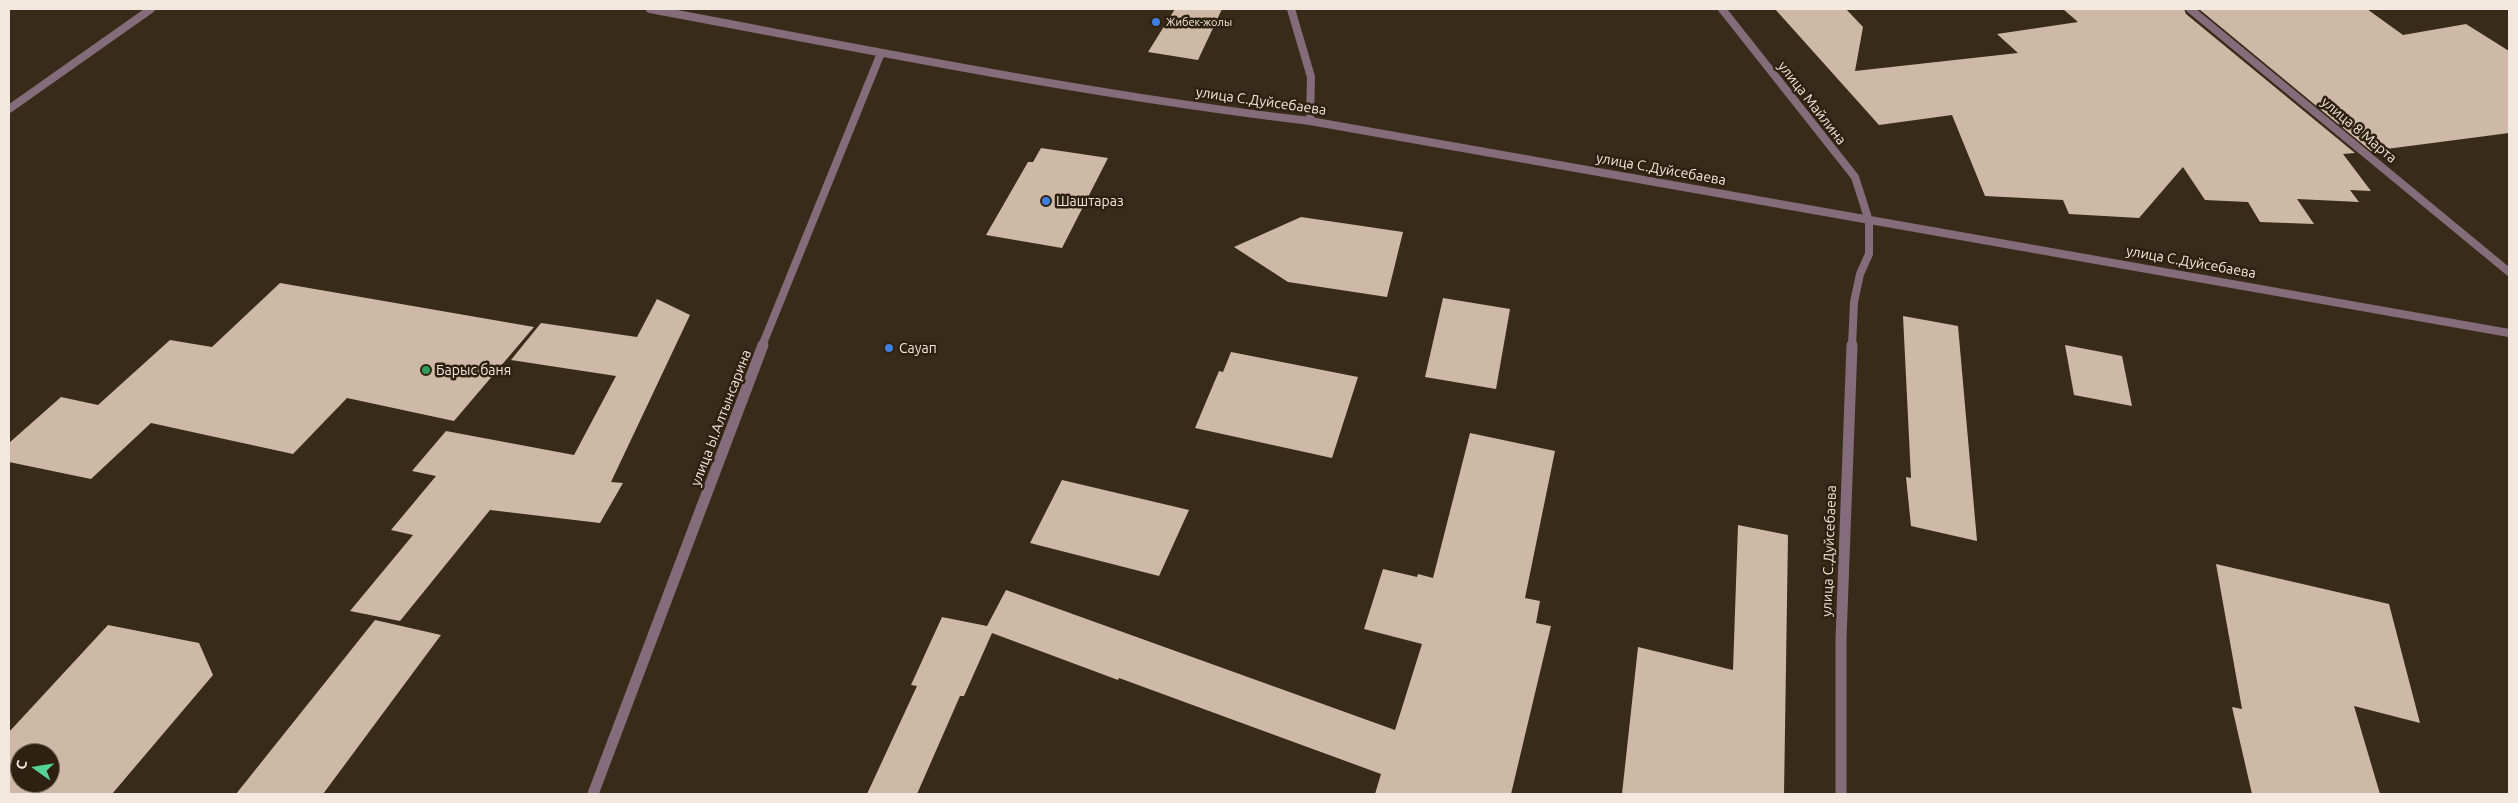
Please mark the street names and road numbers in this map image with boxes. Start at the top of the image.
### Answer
street label: улица Майлина [1774,58,1850,148]
street label: улица С.Дуйсебаева [1195,84,1327,118]
street label: улица 8 Марта [2318,93,2400,167]
street label: улица С.Дуйсебаева [1595,149,1727,189]
street label: улица С.Дуйсебаева [2125,242,2257,282]
street label: улица Ы.Алтынсарина [687,347,755,489]
street label: улица С.Дуйсебаева [1818,485,1840,617]

